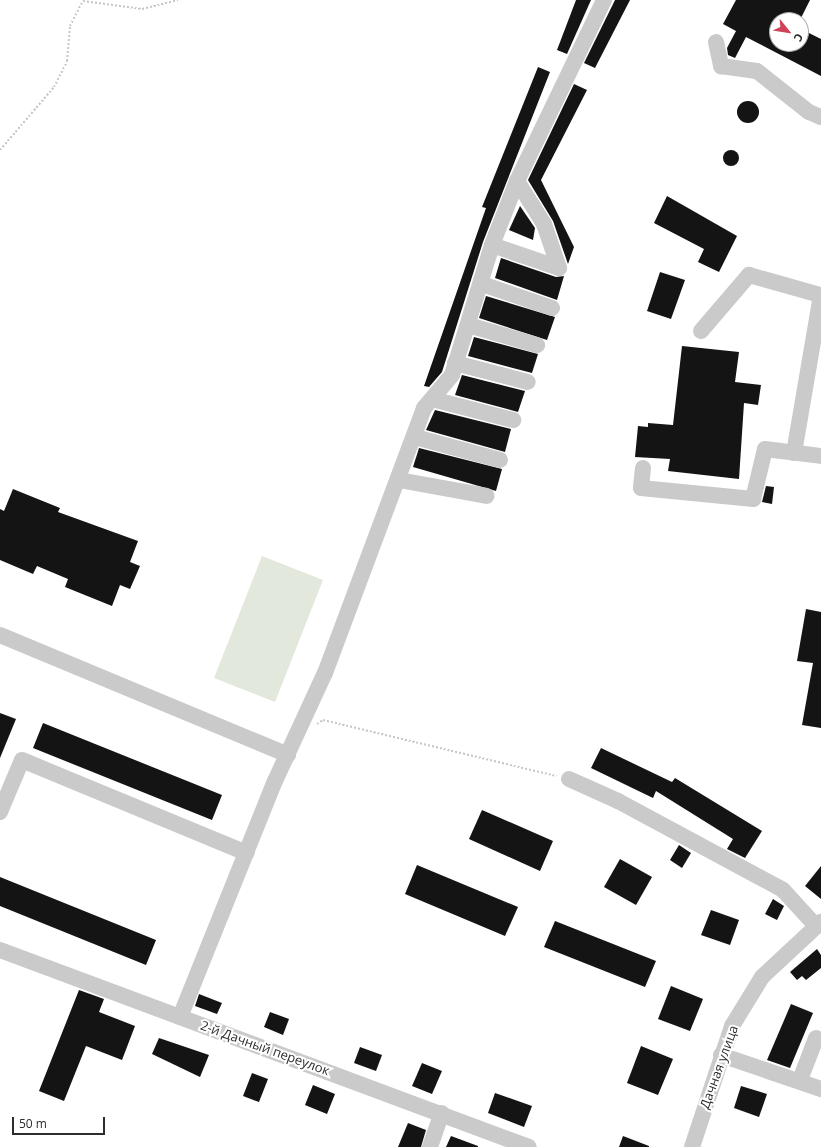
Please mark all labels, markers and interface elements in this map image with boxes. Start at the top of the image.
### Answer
north arrow [769,12,809,52]
text: С [791,31,807,45]
street label: 2-й Дачный переулок [198,1017,332,1079]
street label: Дачная улица [697,1023,741,1111]
scale bar [14,1109,107,1135]
text: 50 m [19,1115,47,1132]

